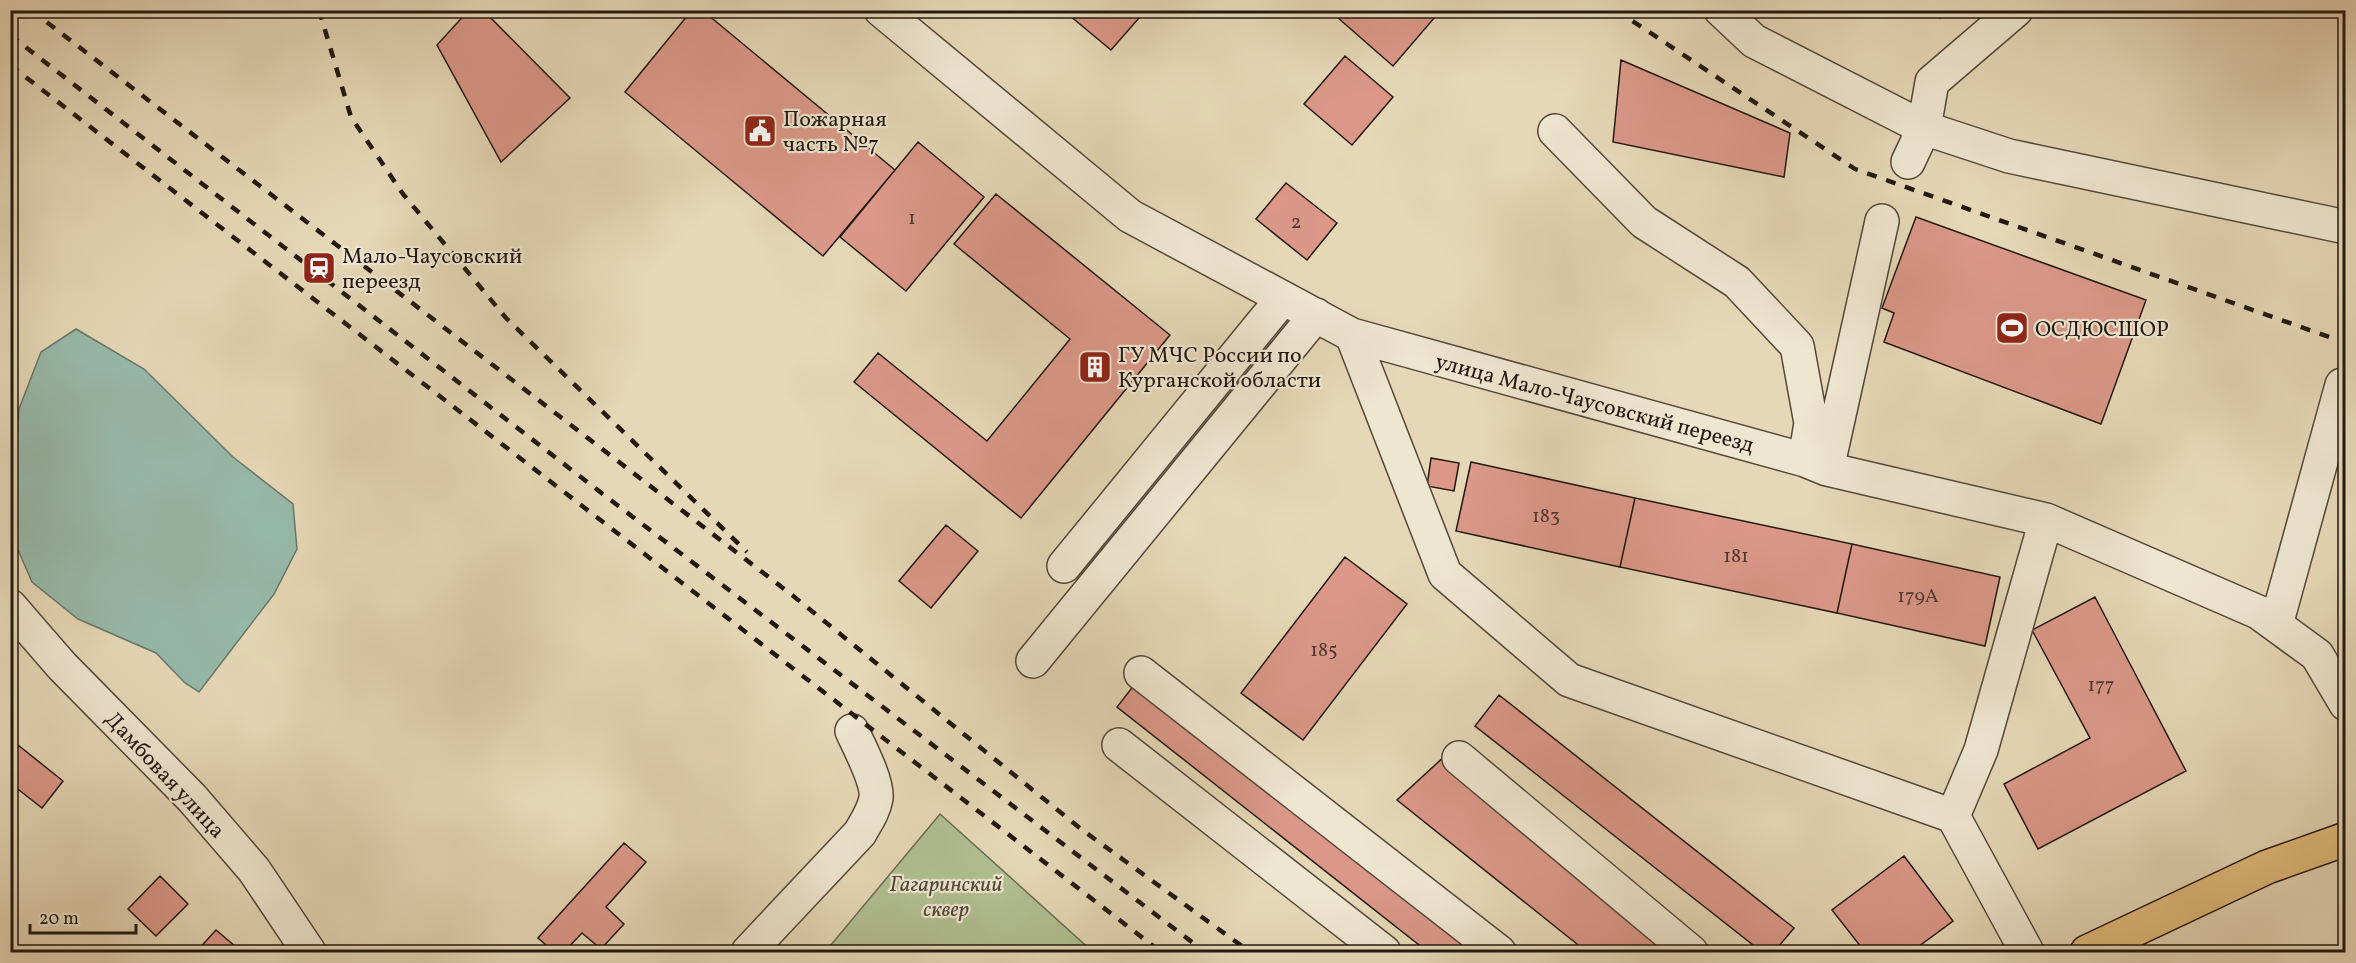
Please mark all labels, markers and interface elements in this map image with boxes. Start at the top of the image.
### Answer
place label: Пожарная часть №7 [783,105,887,161]
public building icon: Пожарная часть №7 [742,113,778,149]
house number: 1 [908,205,916,233]
house number: 2 [1291,209,1301,237]
place label: Мало-Чаусовский переезд [342,242,522,298]
station icon: Мало-Чаусовский переезд [301,250,337,286]
sports icon: ОСДЮСШОР [1994,310,2030,346]
place label: ОСДЮСШОР [2035,315,2169,346]
place label: ГУ МЧС России по Курганской области [1118,341,1321,397]
street label: улица Мало-Чаусовский переезд [1431,347,1758,462]
building icon: ГУ МЧС России по Курганской области [1077,349,1113,385]
house number: 183 [1532,503,1560,531]
house number: 181 [1723,543,1749,571]
house number: 179А [1897,583,1939,611]
house number: 185 [1310,637,1338,665]
house number: 177 [2087,672,2115,700]
street label: Дамбовая улица [97,705,231,846]
park label: Гагаринский сквер [890,870,1002,926]
scale bar [30,897,136,935]
text: 20 m [39,907,79,932]

